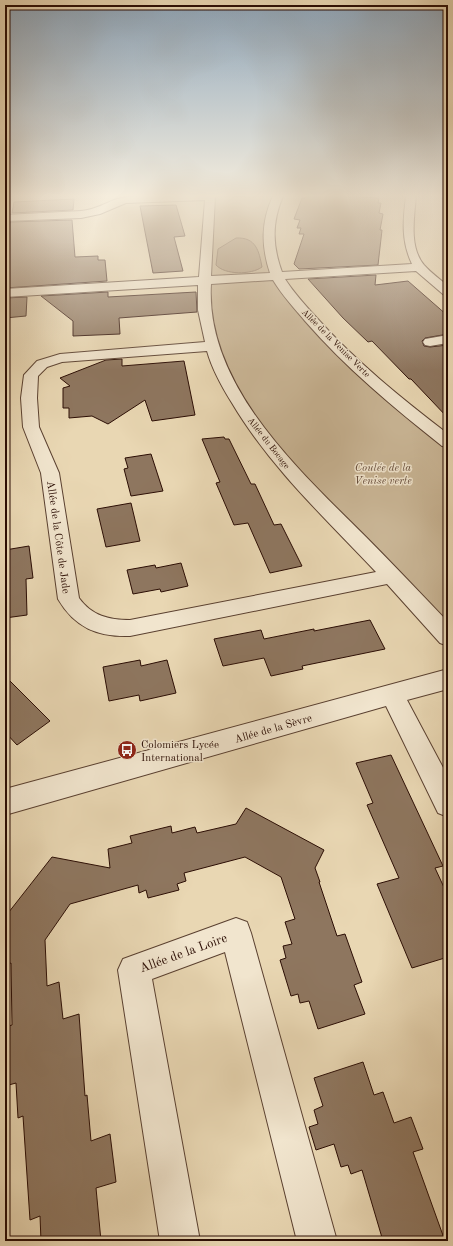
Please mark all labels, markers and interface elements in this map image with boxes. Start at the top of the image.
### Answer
street label: Allée de la Venise Verte [300,307,372,379]
street label: Allée du Bocage [246,416,291,471]
park label: Coulée de la Venise verte [354,463,412,487]
street label: Allée de la Côte de Jade [44,480,71,594]
street label: Allée de la Sèvre [233,713,313,746]
bus stop icon: Colomiers Lycée International [116,739,138,761]
place label: Colomiers Lycée International [141,740,219,764]
street label: Allée de la Loire [138,931,229,975]

